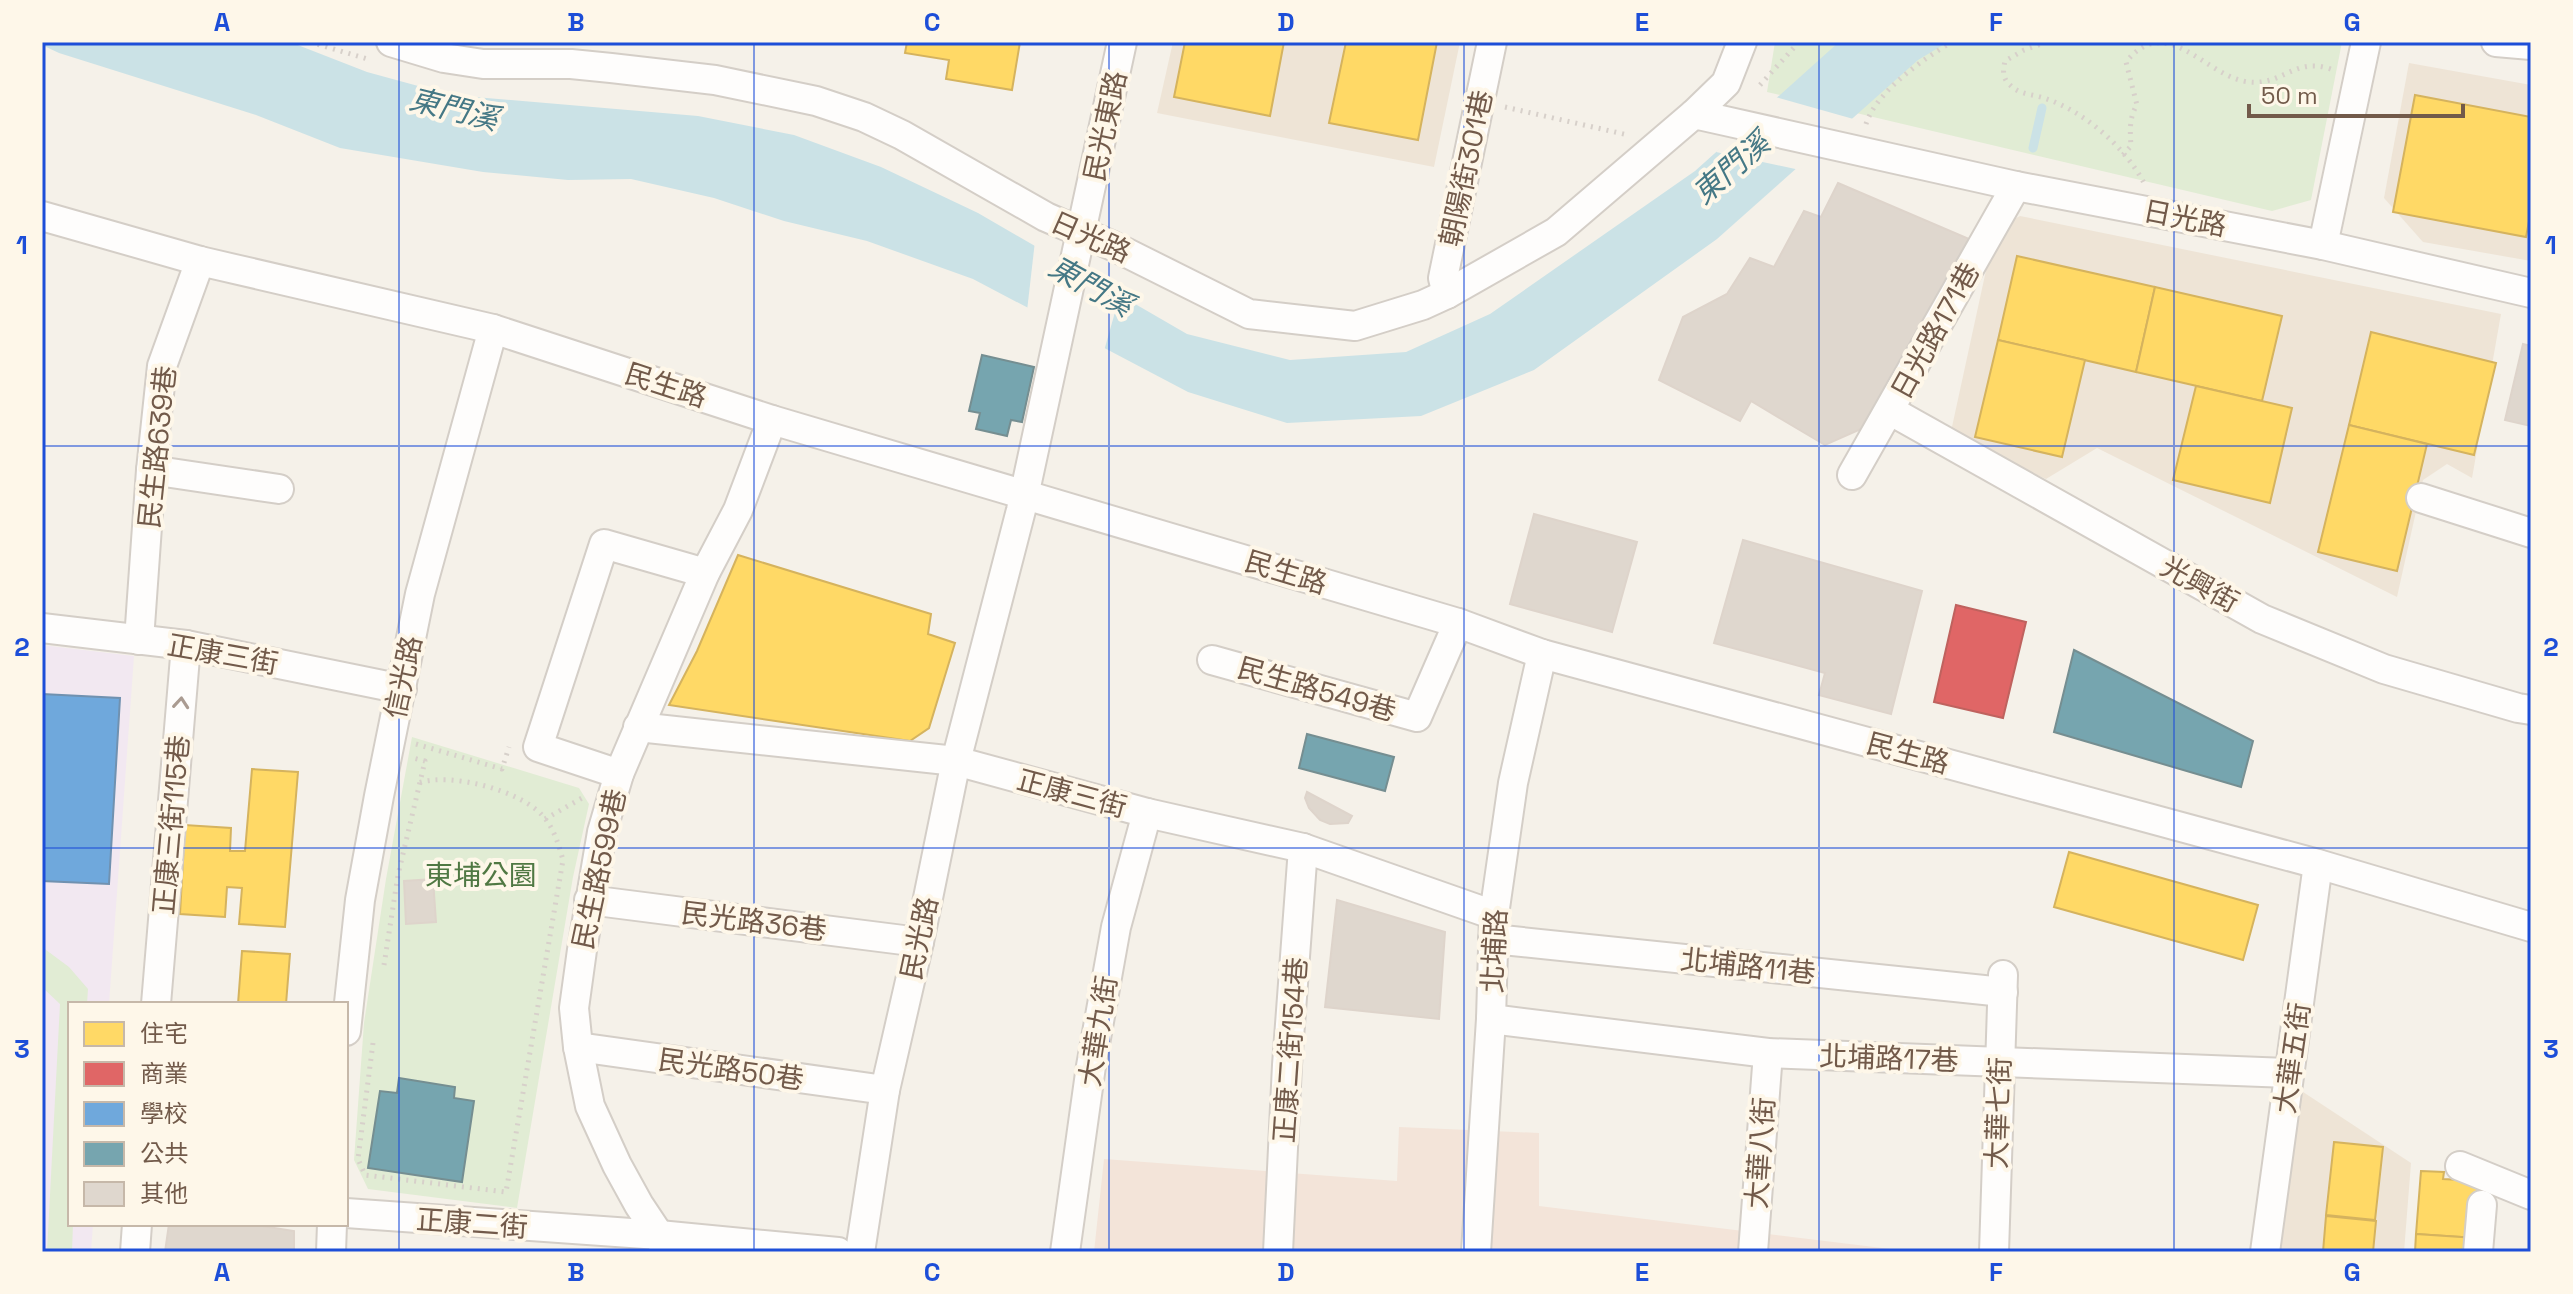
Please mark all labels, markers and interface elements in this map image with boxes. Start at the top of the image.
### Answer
text: A [214,5,231,39]
text: B [567,5,585,39]
text: C [924,5,940,39]
text: D [1277,5,1295,39]
text: E [1635,5,1649,39]
text: F [1989,5,2003,39]
text: G [2343,5,2361,39]
street label: 民光東路 [1076,67,1134,185]
scale bar [2249,68,2463,118]
water label: 東門溪 [406,79,506,140]
text: 50 m [2261,80,2318,111]
street label: 朝陽街301巷 [1432,87,1500,249]
water label: 東門溪 [1684,121,1781,212]
street label: 日光路 [2140,192,2230,244]
street label: 日光路 [1045,203,1137,271]
text: 1 [16,228,28,262]
text: 1 [2545,228,2557,262]
water label: 東門溪 [1042,247,1143,327]
street label: 日光路171巷 [1883,256,1987,406]
street label: 民生路 [620,355,712,415]
street label: 民生路639巷 [131,364,183,530]
street label: 民生路 [1241,543,1331,601]
street label: 光興街 [2155,548,2245,620]
street label: 正康三街 [165,627,281,681]
text: 2 [14,630,30,664]
text: 2 [2543,630,2559,664]
street label: 信光路 [377,632,429,722]
street label: 民生路549巷 [1233,649,1401,729]
one-way arrow [172,696,189,709]
street label: 民生路 [1863,725,1953,781]
street label: 正康三街115巷 [145,734,197,916]
street label: 正康三街 [1013,761,1131,825]
street label: 民生路599巷 [564,786,634,952]
park label: 東埔公園 [425,857,537,893]
street label: 民光路 [893,893,945,983]
street label: 民光路36巷 [679,894,829,948]
street label: 北埔路 [1474,908,1514,994]
street label: 北埔路11巷 [1679,941,1817,991]
street label: 正康二街154巷 [1266,956,1314,1144]
street label: 大華九街 [1071,973,1125,1089]
street label: 大華五街 [2266,1000,2318,1116]
legend [68,1002,348,1226]
text: 住宅 [140,1018,188,1049]
text: 3 [14,1032,30,1066]
text: 3 [2543,1032,2559,1066]
street label: 北埔路17巷 [1819,1038,1959,1078]
street label: 民光路50巷 [656,1041,806,1097]
street label: 大華七街 [1978,1056,2018,1170]
text: 商業 [140,1058,188,1089]
street label: 大華八街 [1738,1096,1782,1210]
text: 學校 [140,1098,188,1129]
text: 公共 [140,1138,188,1169]
text: 其他 [140,1178,188,1209]
street label: 正康二街 [415,1201,529,1245]
text: A [214,1255,231,1289]
text: B [567,1255,585,1289]
text: C [924,1255,940,1289]
text: D [1277,1255,1295,1289]
text: E [1635,1255,1649,1289]
text: F [1989,1255,2003,1289]
text: G [2343,1255,2361,1289]

